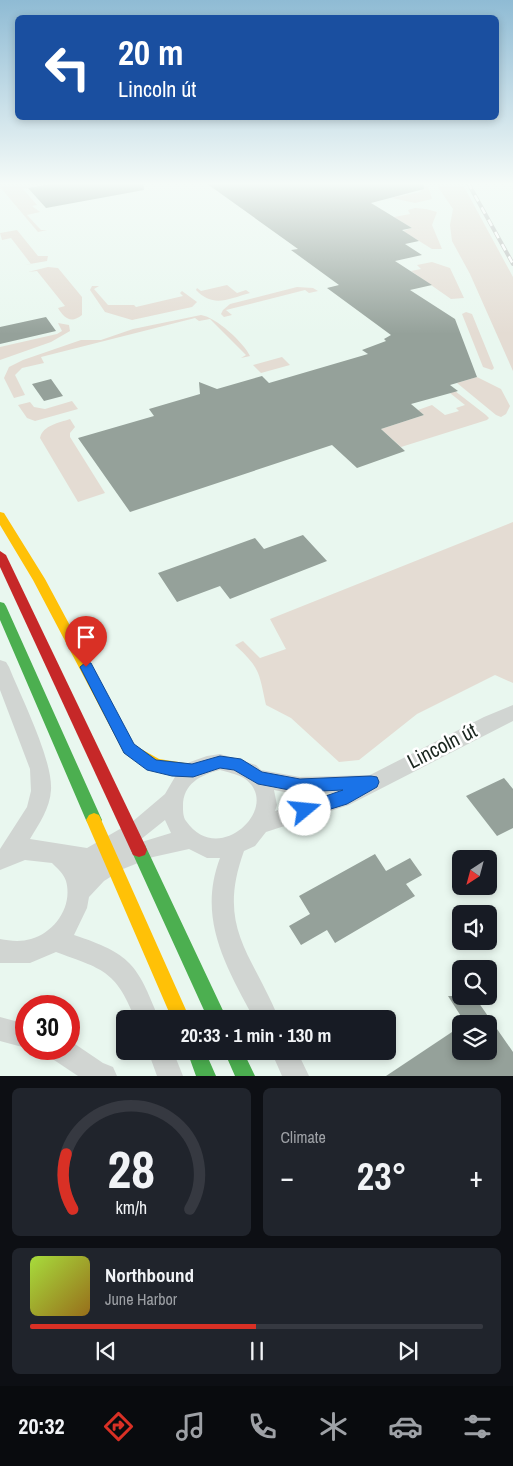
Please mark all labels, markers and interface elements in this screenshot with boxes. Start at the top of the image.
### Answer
text: 20 m [118,29,183,76]
icon: left [35,35,100,100]
text: Lincoln út [118,74,196,104]
pin [65,616,107,667]
icon: arrive [72,623,100,651]
street label: Lincoln út [402,716,482,775]
position arrow [278,783,330,835]
north arrow [452,850,498,895]
map controls [452,850,497,1060]
button: sound [452,905,497,950]
button: search [452,960,497,1005]
speed limit sign: 30 [15,995,80,1060]
button: layers [452,1015,497,1060]
text: 20:33 · 1 min · 130 m [181,1022,331,1048]
text: Climate [281,1126,326,1148]
text: 28 [108,1134,155,1204]
text: 23° [357,1151,407,1202]
text: − [281,1158,294,1196]
text: + [470,1158,483,1196]
text: km/h [115,1196,147,1220]
text: Northbound [105,1262,194,1288]
text: June Harbor [105,1288,177,1310]
icon: previous [92,1337,120,1365]
icon: pause [243,1337,271,1365]
icon: next [394,1337,422,1365]
icon: directions [101,1409,136,1444]
icon: music [173,1409,208,1444]
icon: phone [245,1409,280,1444]
icon: climate [316,1409,351,1444]
icon: car [388,1409,423,1444]
icon: filters [460,1409,495,1444]
text: 20:32 [18,1411,64,1441]

